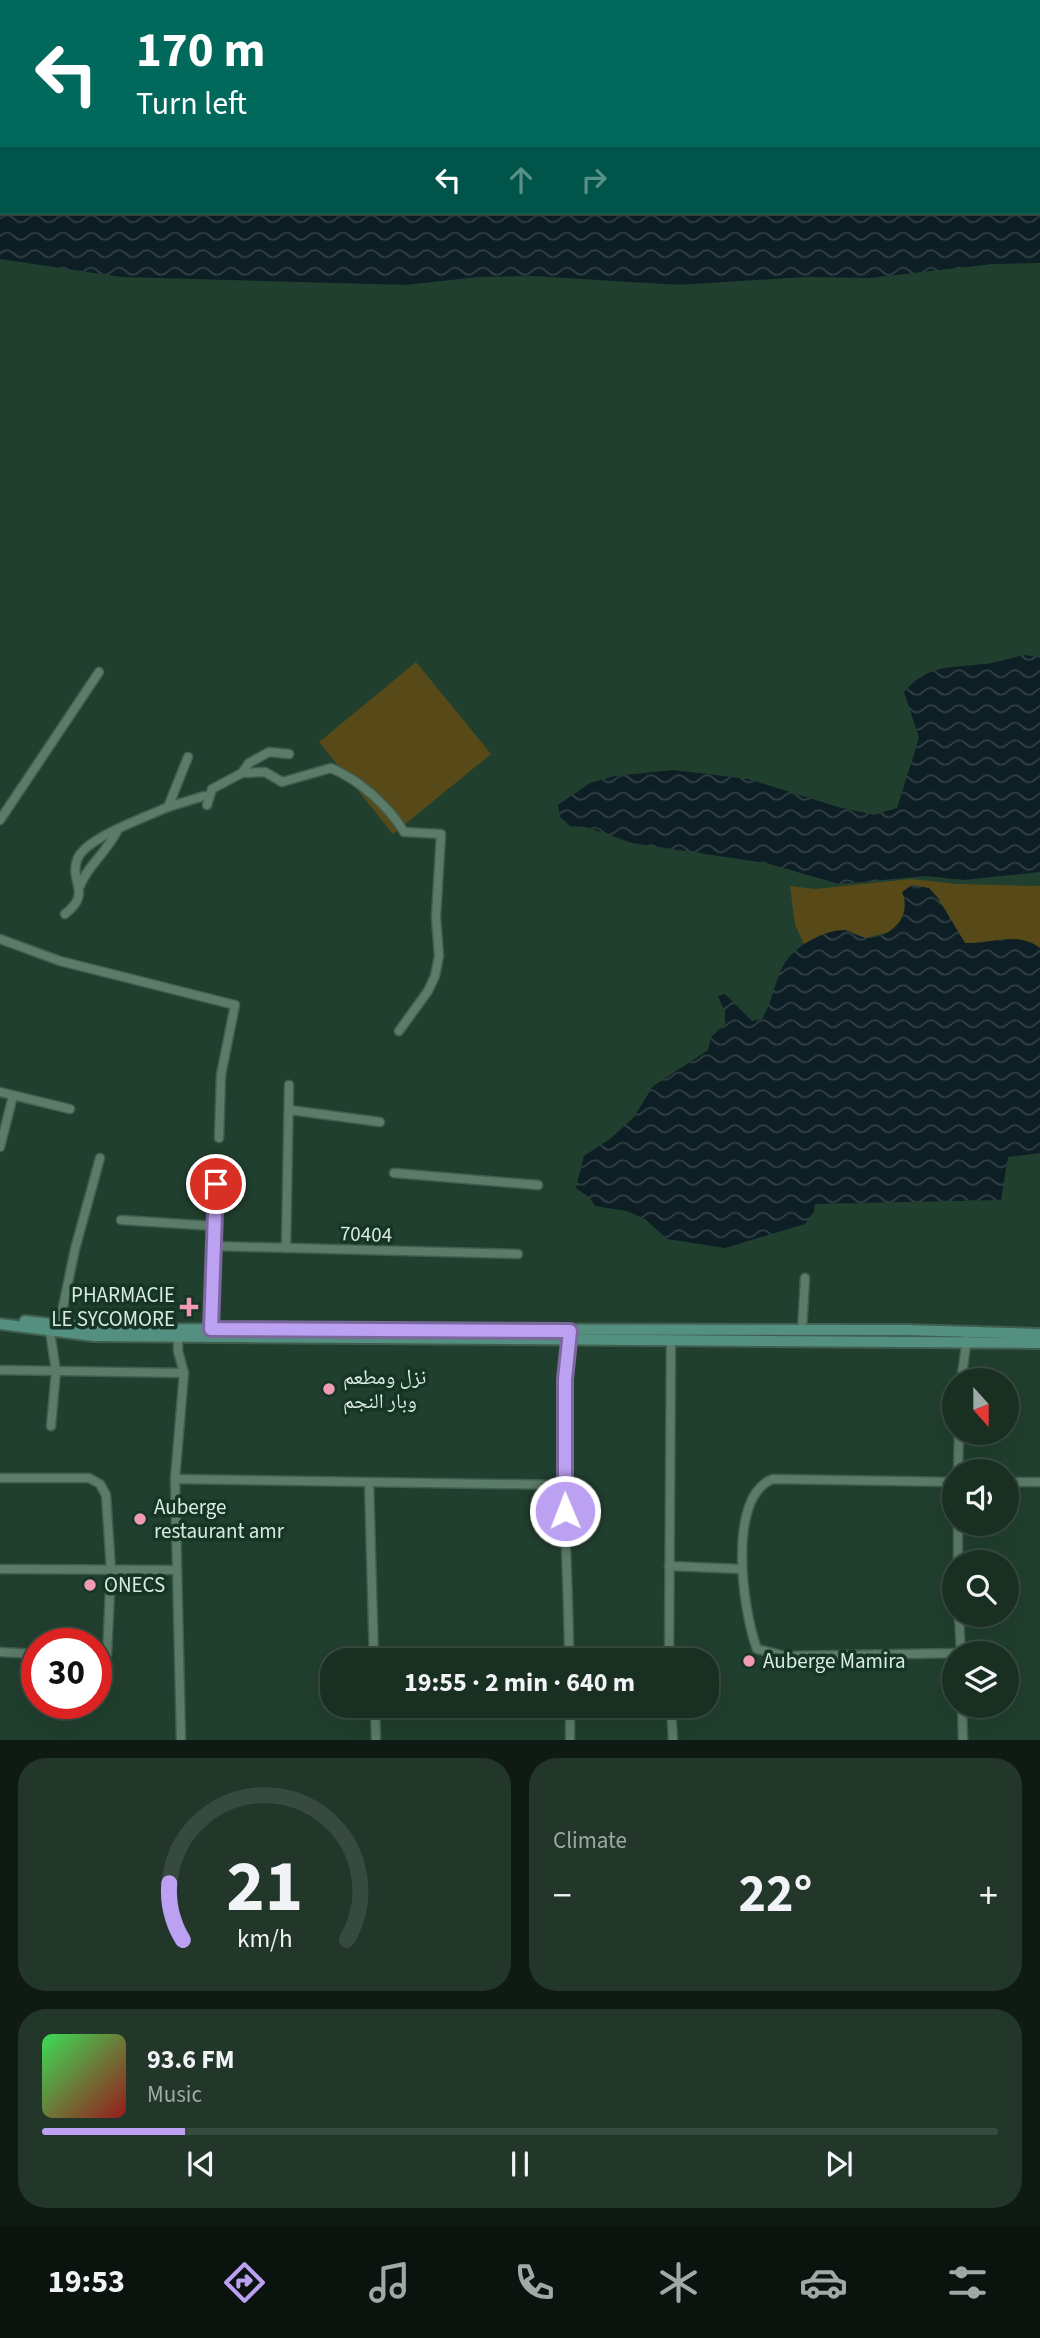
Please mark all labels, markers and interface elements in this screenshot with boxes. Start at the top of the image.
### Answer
text: 170 m [136,16,265,86]
icon: left [21,28,112,119]
text: Turn left [136,81,247,127]
icon: left [429,161,467,199]
icon: ahead [502,161,540,199]
icon: right [575,161,613,199]
pin [186,1154,246,1214]
icon: arrive [197,1165,235,1203]
street label: 70404 [339,1218,393,1250]
place label: PHARMACIE LE SYCOMORE [51,1280,175,1334]
marker: PHARMACIE LE SYCOMORE [181,1299,197,1315]
place label: نزل ومطعم وبار النجم [343,1362,426,1416]
north arrow [942,1368,1018,1446]
map controls [942,1368,1019,1718]
marker: نزل ومطعم وبار النجم [321,1381,337,1397]
button: sound [942,1459,1019,1536]
position arrow [528,1474,602,1548]
place label: Auberge restaurant amr [154,1492,285,1546]
marker: Auberge restaurant amr [132,1511,148,1527]
button: search [942,1550,1019,1627]
place label: ONECS [104,1570,165,1600]
marker: ONECS [82,1577,98,1593]
speed limit sign: 30 [21,1628,112,1719]
button: layers [942,1641,1019,1718]
place label: Auberge Mamira [763,1646,906,1676]
marker: Auberge Mamira [741,1653,757,1669]
text: 19:55 · 2 min · 640 m [404,1664,635,1701]
text: Climate [553,1824,627,1857]
text: 21 [226,1836,303,1940]
text: 22° [739,1858,812,1932]
text: − [553,1869,572,1923]
text: + [979,1869,998,1923]
text: km/h [237,1921,292,1957]
text: 93.6 FM [147,2041,235,2078]
text: Music [147,2078,202,2111]
icon: previous [182,2145,220,2183]
icon: pause [501,2145,539,2183]
icon: next [820,2145,858,2183]
icon: directions [220,2258,269,2307]
icon: music [365,2258,414,2307]
icon: phone [510,2258,559,2307]
icon: climate [654,2258,703,2307]
icon: car [799,2258,848,2307]
icon: filters [943,2258,992,2307]
text: 19:53 [48,2259,125,2305]

